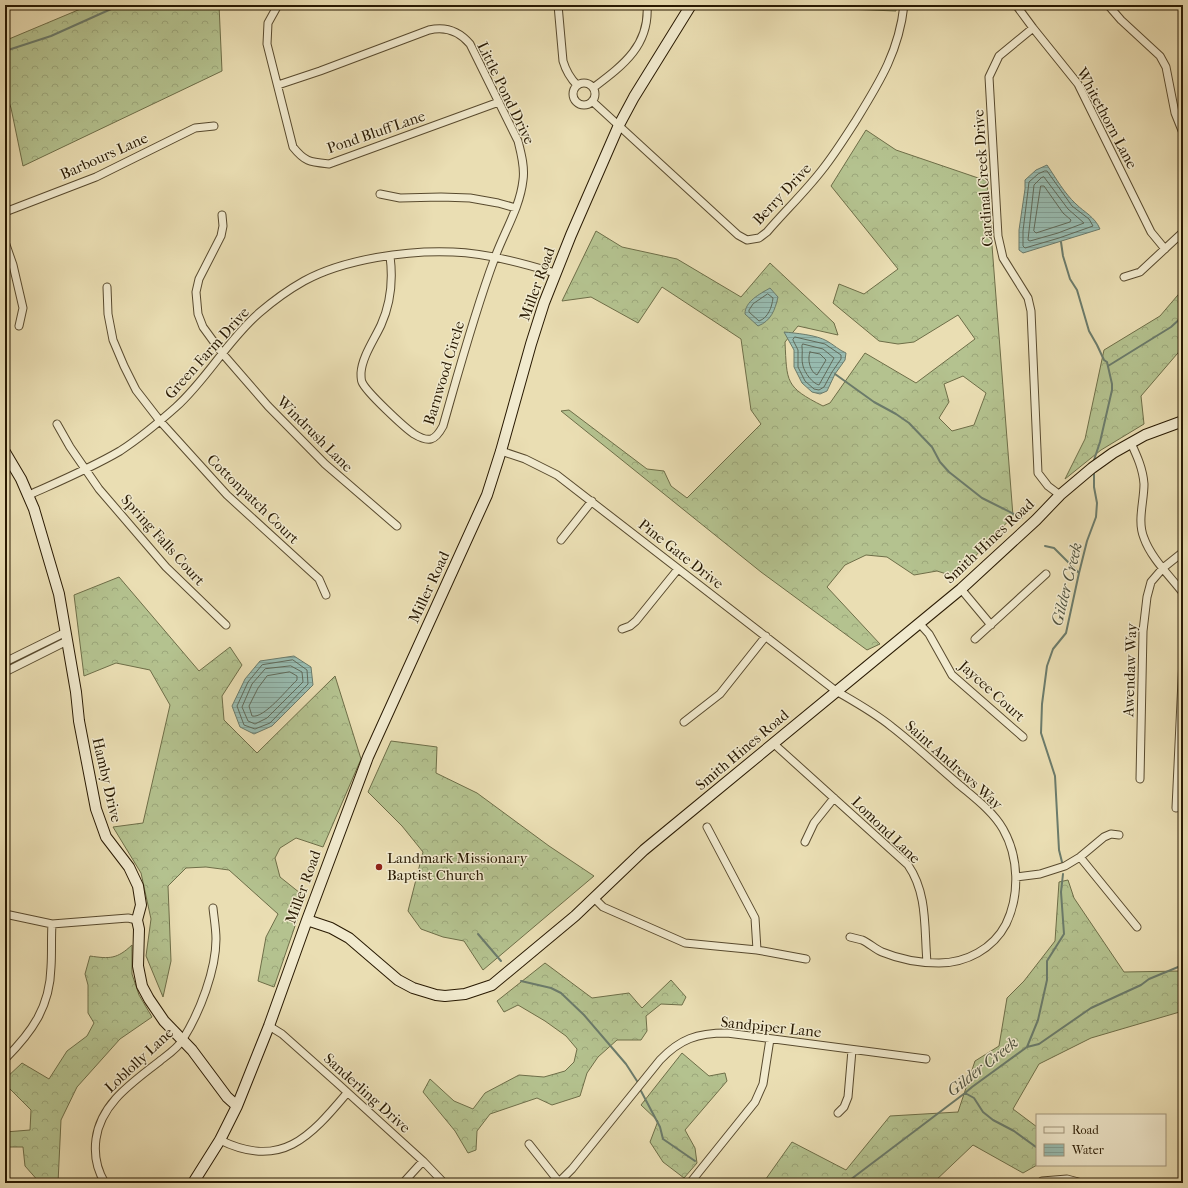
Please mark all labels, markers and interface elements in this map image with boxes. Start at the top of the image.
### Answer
street label: Little Pond Drive [473,39,539,148]
street label: Whitethorn Lane [1072,64,1141,172]
street label: Pond Bluff Lane [325,107,428,157]
street label: Cardinal Creek Drive [969,108,997,247]
street label: Barbours Lane [57,128,151,183]
street label: Berry Drive [749,159,815,229]
street label: Miller Road [515,244,559,323]
street label: Green Farm Drive [161,303,253,403]
street label: Barnwood Circle [420,318,469,427]
street label: Windrush Lane [273,392,357,476]
street label: Cottonpatch Court [203,450,303,548]
street label: Spring Falls Court [117,491,209,590]
street label: Smith Hines Road [940,494,1038,587]
street label: Pine Gate Drive [635,515,728,593]
water label: Gilder Creek [1047,541,1086,628]
street label: Miller Road [405,548,454,626]
street label: Awendaw Way [1119,622,1141,718]
street label: Jaycee Court [955,656,1029,726]
street label: Smith Hines Road [692,705,793,794]
street label: Saint Andrews Way [902,717,1007,814]
street label: Hamby Drive [89,736,126,825]
street label: Lomond Lane [848,793,925,868]
street label: Miller Road [281,847,325,926]
place label: Landmark Missionary Baptist Church [387,849,529,884]
marker: Landmark Missionary Baptist Church [374,862,384,872]
street label: Sandpiper Lane [720,1013,823,1041]
street label: Loblolly Lane [101,1023,177,1096]
water label: Gilder Creek [943,1033,1022,1100]
street label: Sanderling Drive [320,1049,414,1137]
legend [1036,1114,1166,1166]
text: Road [1072,1123,1099,1137]
text: Water [1071,1143,1105,1157]

